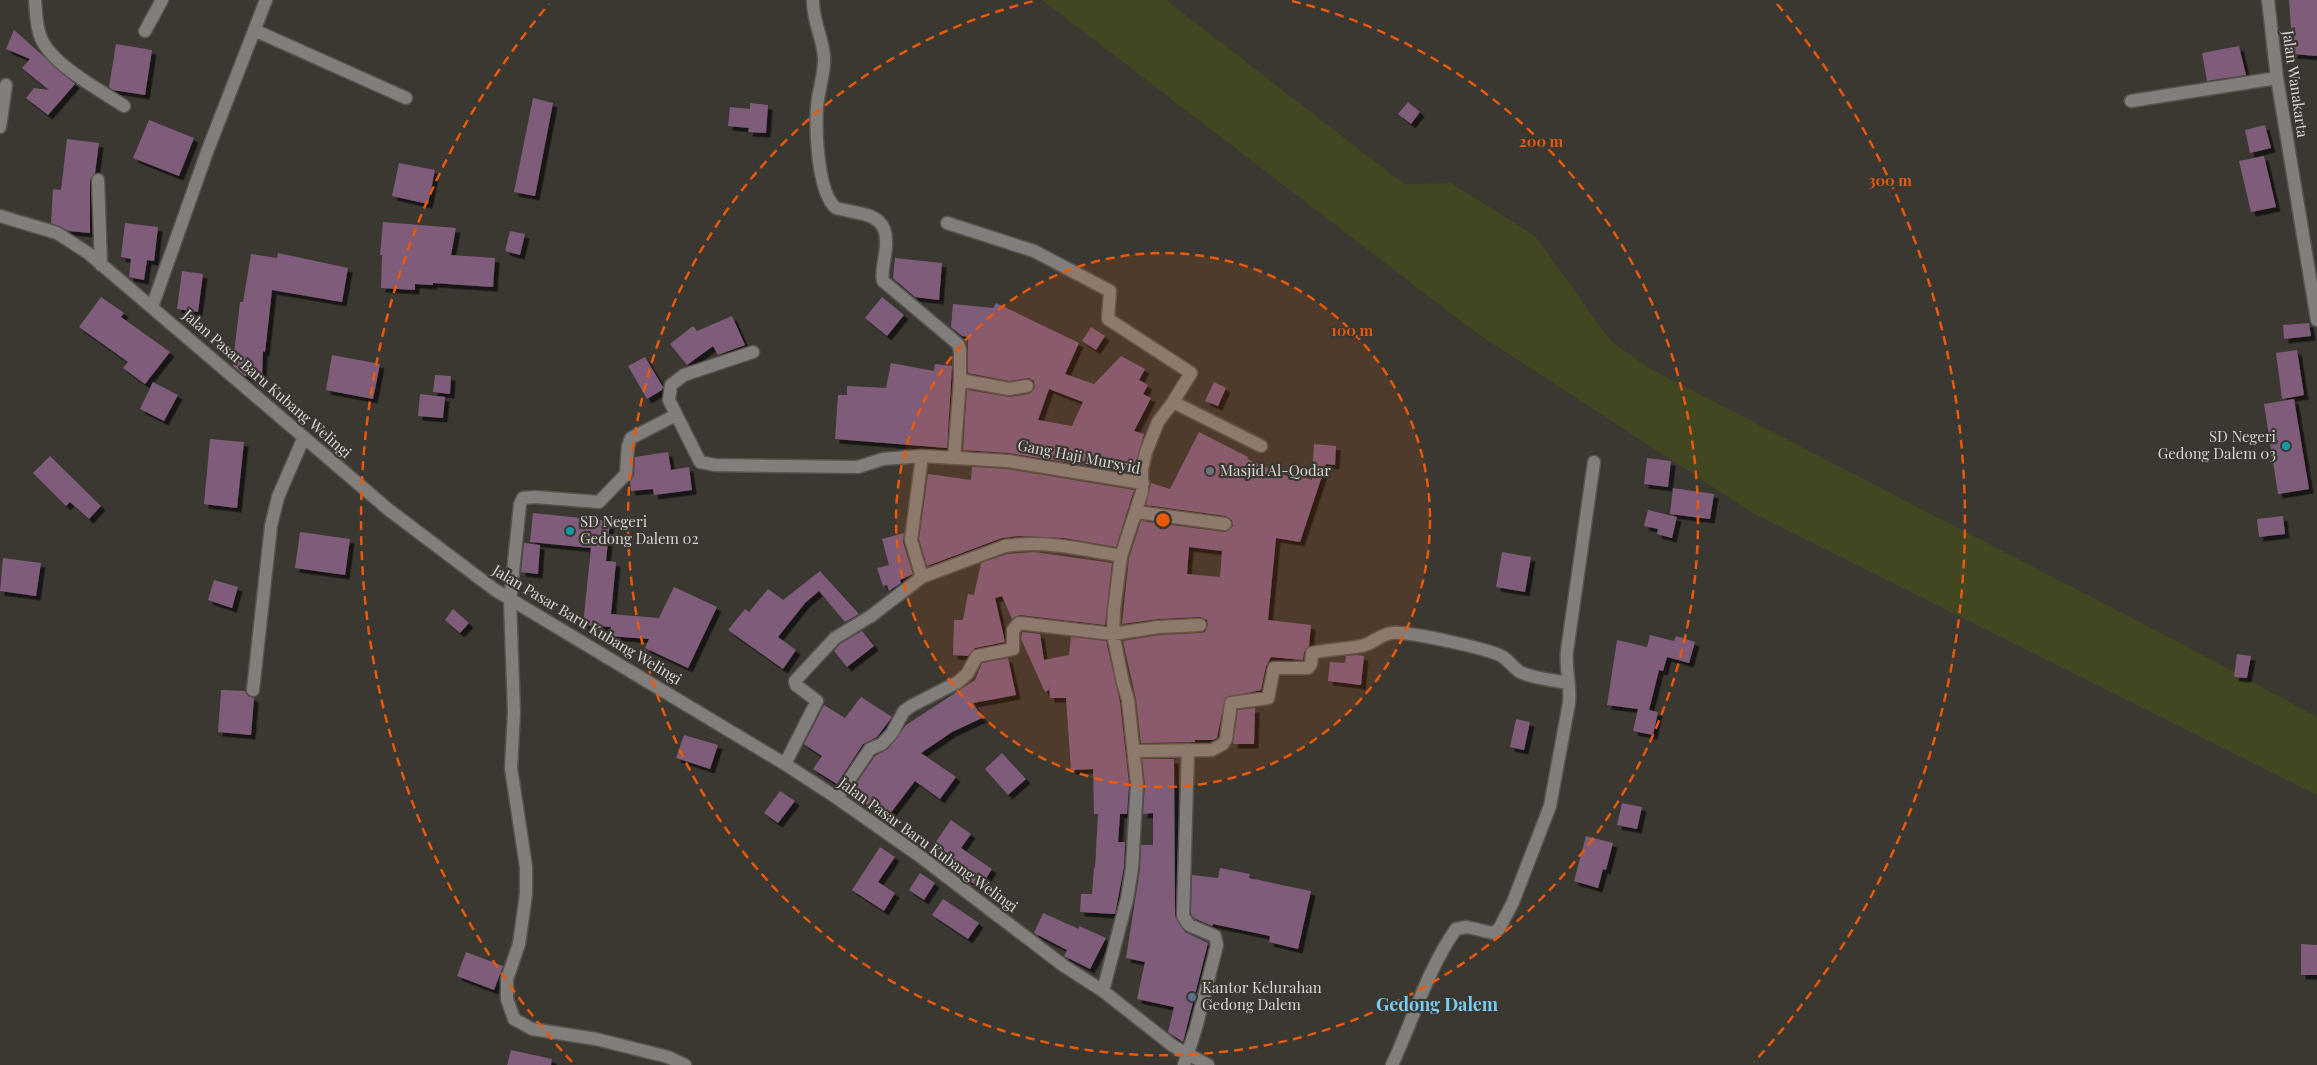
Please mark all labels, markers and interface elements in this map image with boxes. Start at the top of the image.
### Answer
street label: Jalan Wanakarta [2278,28,2313,139]
text: 200 m [1519,131,1564,151]
text: 300 m [1868,170,1912,190]
street label: Jalan Pasar Baru Kubang Welingi [178,304,357,462]
text: 100 m [1331,320,1374,340]
place label: SD Negeri Gedong Dalem 03 [2158,426,2277,463]
street label: Gang Haji Mursyid [1016,434,1143,478]
marker: SD Negeri Gedong Dalem 03 [2280,440,2292,452]
place label: Masjid Al-Qodar [1220,460,1331,480]
marker: Masjid Al-Qodar [1204,465,1216,477]
place label: SD Negeri Gedong Dalem 02 [580,511,699,548]
centre of rings [1154,511,1172,529]
marker: SD Negeri Gedong Dalem 02 [564,525,576,537]
street label: Jalan Pasar Baru Kubang Welingi [488,559,686,689]
street label: Jalan Pasar Baru Kubang Welingi [834,772,1023,916]
place label: Kantor Kelurahan Gedong Dalem [1202,977,1322,1014]
marker: Kantor Kelurahan Gedong Dalem [1186,991,1198,1003]
district label: Gedong Dalem [1376,992,1499,1016]

